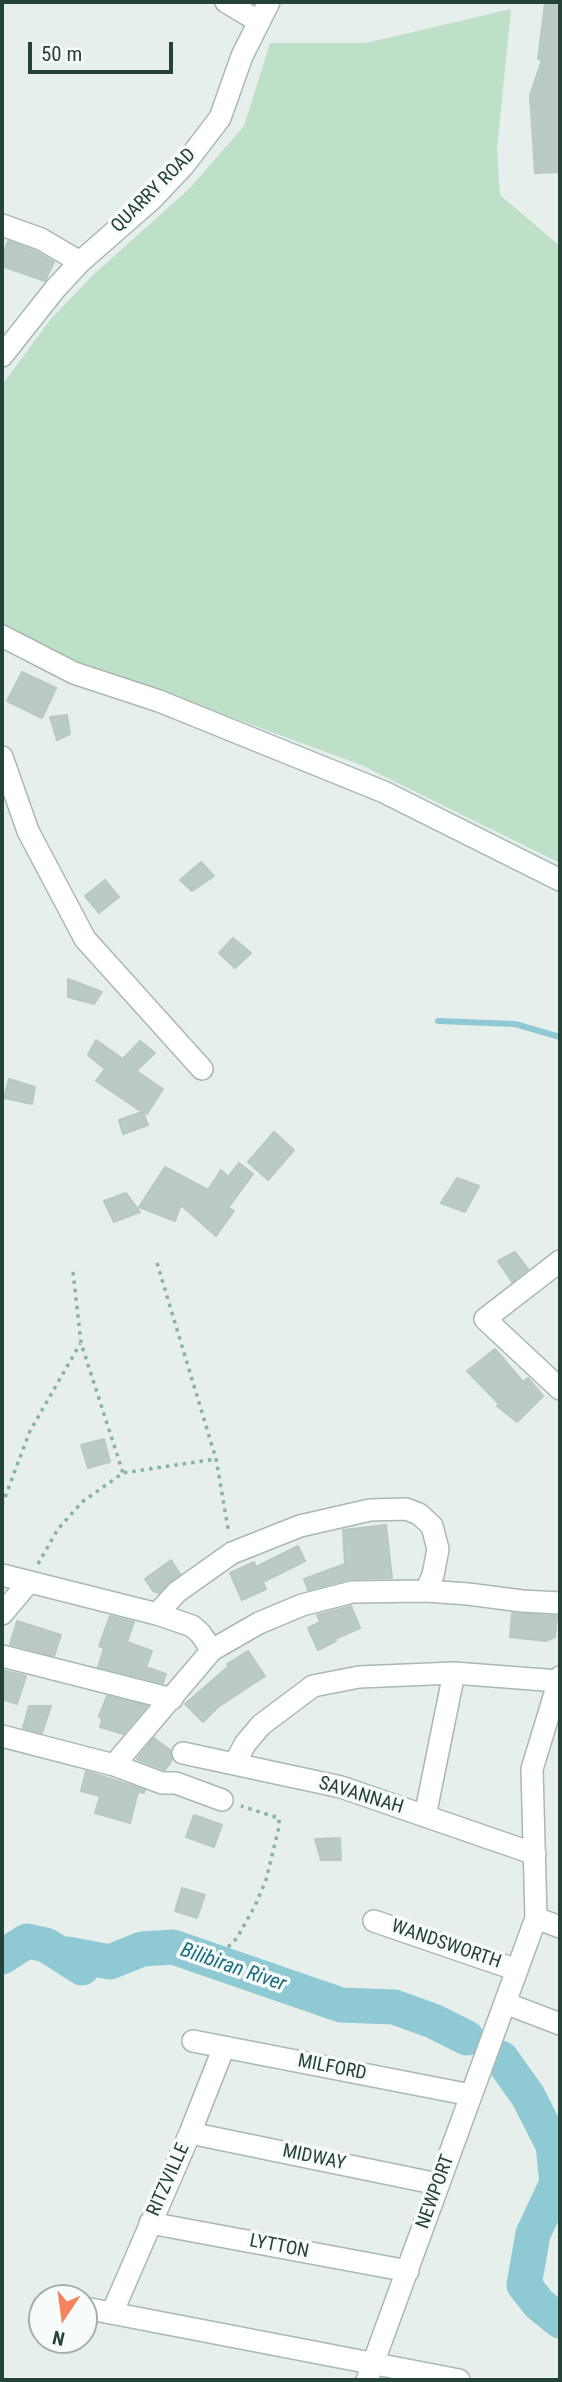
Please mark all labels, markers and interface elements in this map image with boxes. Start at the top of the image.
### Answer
scale bar [32,28,177,72]
text: 50 m [41,42,82,66]
street label: QUARRY ROAD [107,144,201,238]
street label: SAVANNAH [316,1772,406,1820]
street label: WANDSWORTH [388,1916,504,1974]
water label: Bilibiran River [177,1938,289,1998]
street label: MILFORD [296,2050,368,2086]
street label: RITZVILLE [143,2140,195,2220]
street label: MIDWAY [280,2140,348,2176]
street label: NEWPORT [412,2152,460,2232]
street label: LYTTON [247,2230,311,2264]
north arrow [28,2284,98,2354]
text: N [50,2325,67,2351]

